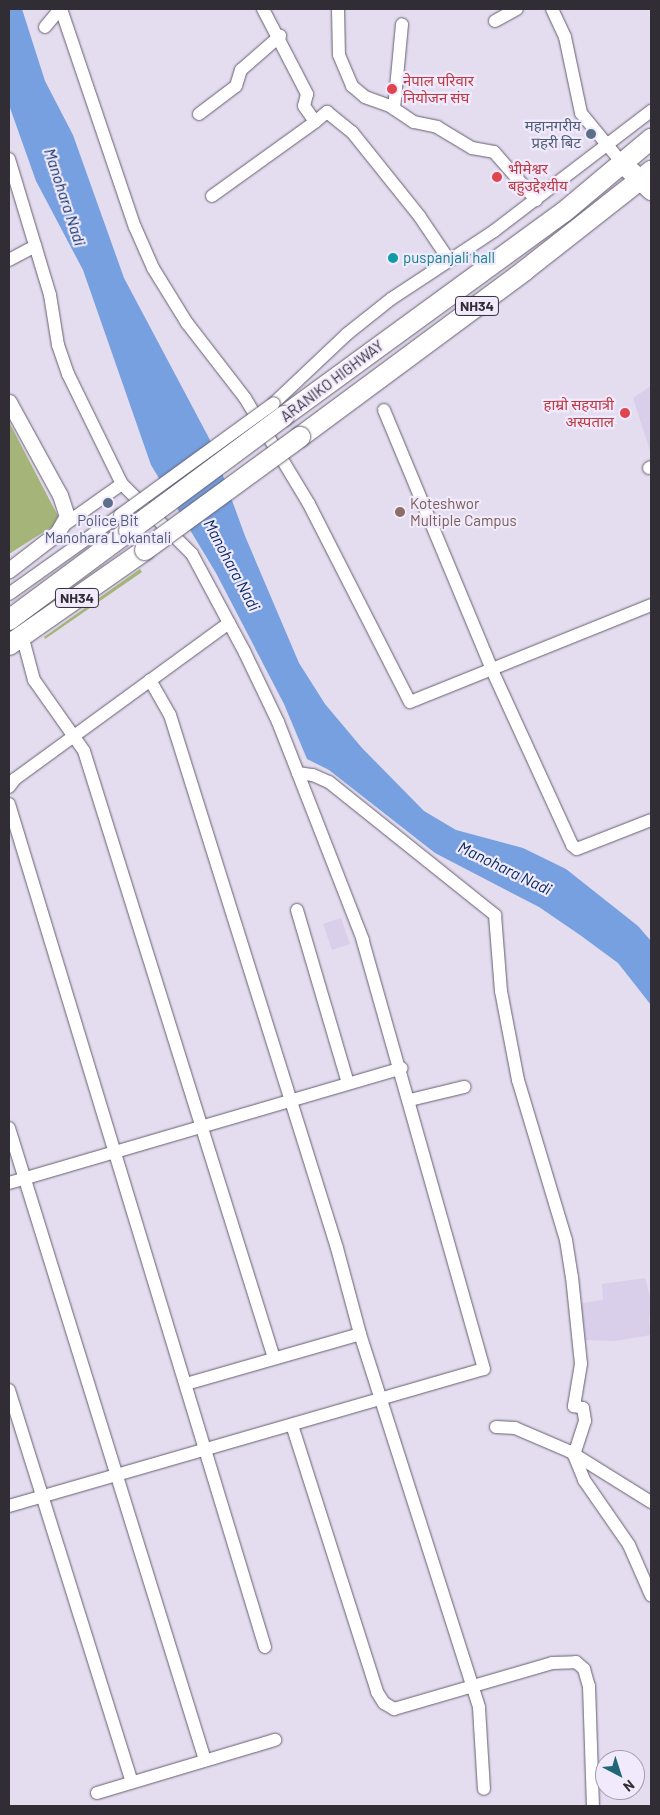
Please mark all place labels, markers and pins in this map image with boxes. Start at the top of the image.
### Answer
place label: नेपाल परिवार नियोजन संघ [403,71,474,106]
marker: नेपाल परिवार नियोजन संघ [385,82,399,96]
place label: महानगरीय प्रहरी बिट [525,116,581,151]
marker: महानगरीय प्रहरी बिट [585,128,597,140]
place label: भीमेश्वर बहुउद्देश्यीय [508,159,568,194]
marker: भीमेश्वर बहुउद्देश्यीय [490,170,504,184]
place label: puspanjali hall [403,249,495,267]
marker: puspanjali hall [387,252,399,264]
place label: हाम्रो सहयात्री अस्पताल [543,395,614,430]
marker: हाम्रो सहयात्री अस्पताल [618,406,632,420]
place label: Koteshwor Multiple Campus [410,494,517,529]
marker: Police Bit Manohara Lokantali [102,497,114,509]
marker: Koteshwor Multiple Campus [394,506,406,518]
place label: Police Bit Manohara Lokantali [45,511,171,546]

